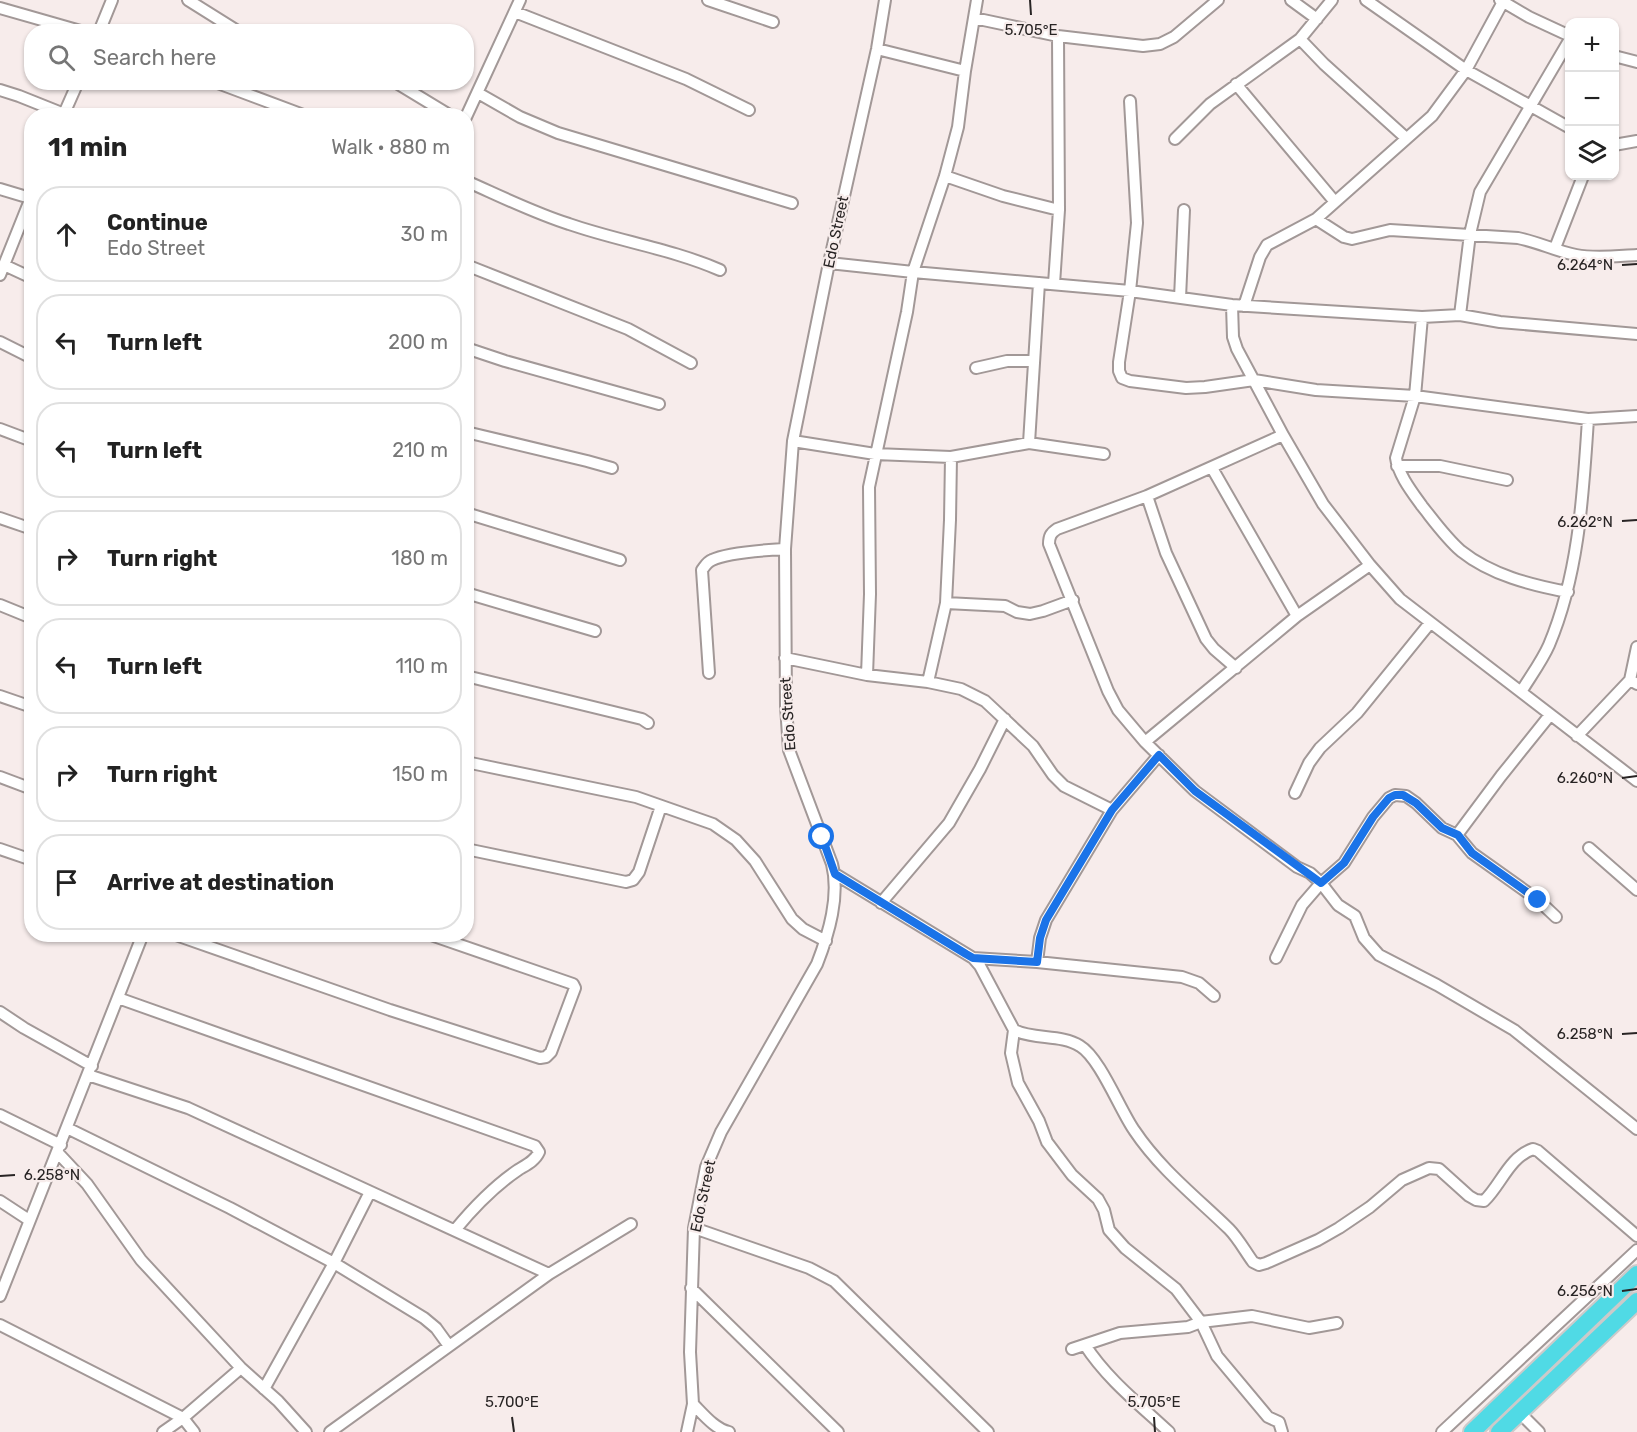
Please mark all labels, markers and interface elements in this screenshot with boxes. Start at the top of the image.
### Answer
map controls [1565,18,1619,180]
button: + [1565,18,1619,72]
text: 5.705°E [1004,21,1058,39]
search box [24,24,474,90]
icon: search [45,41,78,74]
text: Search here [93,44,216,71]
button: − [1565,72,1619,126]
button: layers [1565,126,1619,180]
text: 11 min [48,132,127,163]
text: Walk · 880 m [331,135,450,159]
street label: Edo Street [820,194,852,270]
text: Continue [107,209,208,236]
icon: ahead [50,218,83,251]
text: 30 m [401,222,448,246]
text: Edo Street [107,236,205,260]
text: 6.264°N [1557,256,1613,274]
icon: left [50,326,83,359]
text: Turn left [107,329,202,356]
text: 200 m [388,330,448,354]
icon: left [50,434,83,467]
text: Turn left [107,437,202,464]
text: 210 m [392,438,448,462]
text: 6.262°N [1557,513,1613,531]
icon: right [50,542,83,575]
text: Turn right [107,545,217,572]
text: 180 m [391,546,448,570]
icon: left [50,650,83,683]
text: Turn left [107,653,202,680]
text: 110 m [396,654,448,678]
street label: Edo Street [776,677,800,751]
icon: right [50,758,83,791]
text: Turn right [107,761,217,788]
text: 150 m [392,762,448,786]
text: 6.260°N [1557,769,1613,787]
route start [808,823,834,849]
icon: arrive [50,866,83,899]
text: Arrive at destination [107,869,334,896]
route end [1524,886,1550,912]
text: 6.258°N [1557,1025,1613,1043]
street label: Edo Street [687,1158,719,1234]
text: 6.258°N [24,1166,80,1184]
text: 6.256°N [1557,1282,1613,1300]
text: 5.700°E [485,1393,539,1411]
text: 5.705°E [1127,1393,1181,1411]

